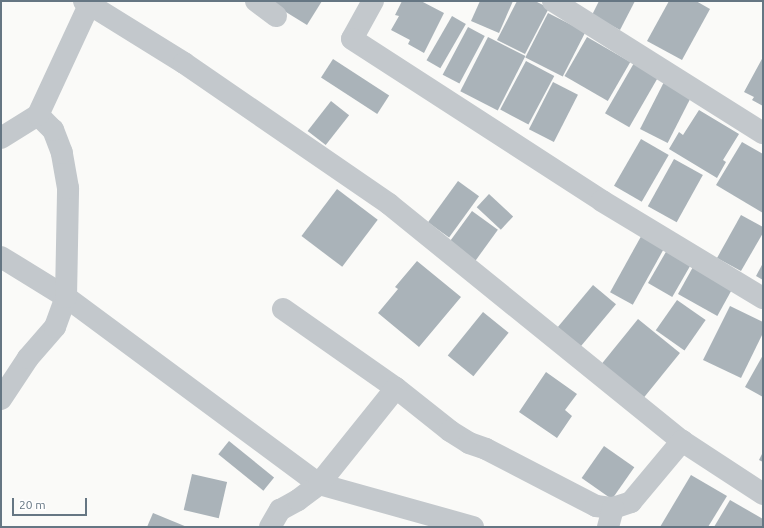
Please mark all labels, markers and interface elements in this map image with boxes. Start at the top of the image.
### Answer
scale bar [14,490,89,516]
text: 20 m [19,498,46,511]

